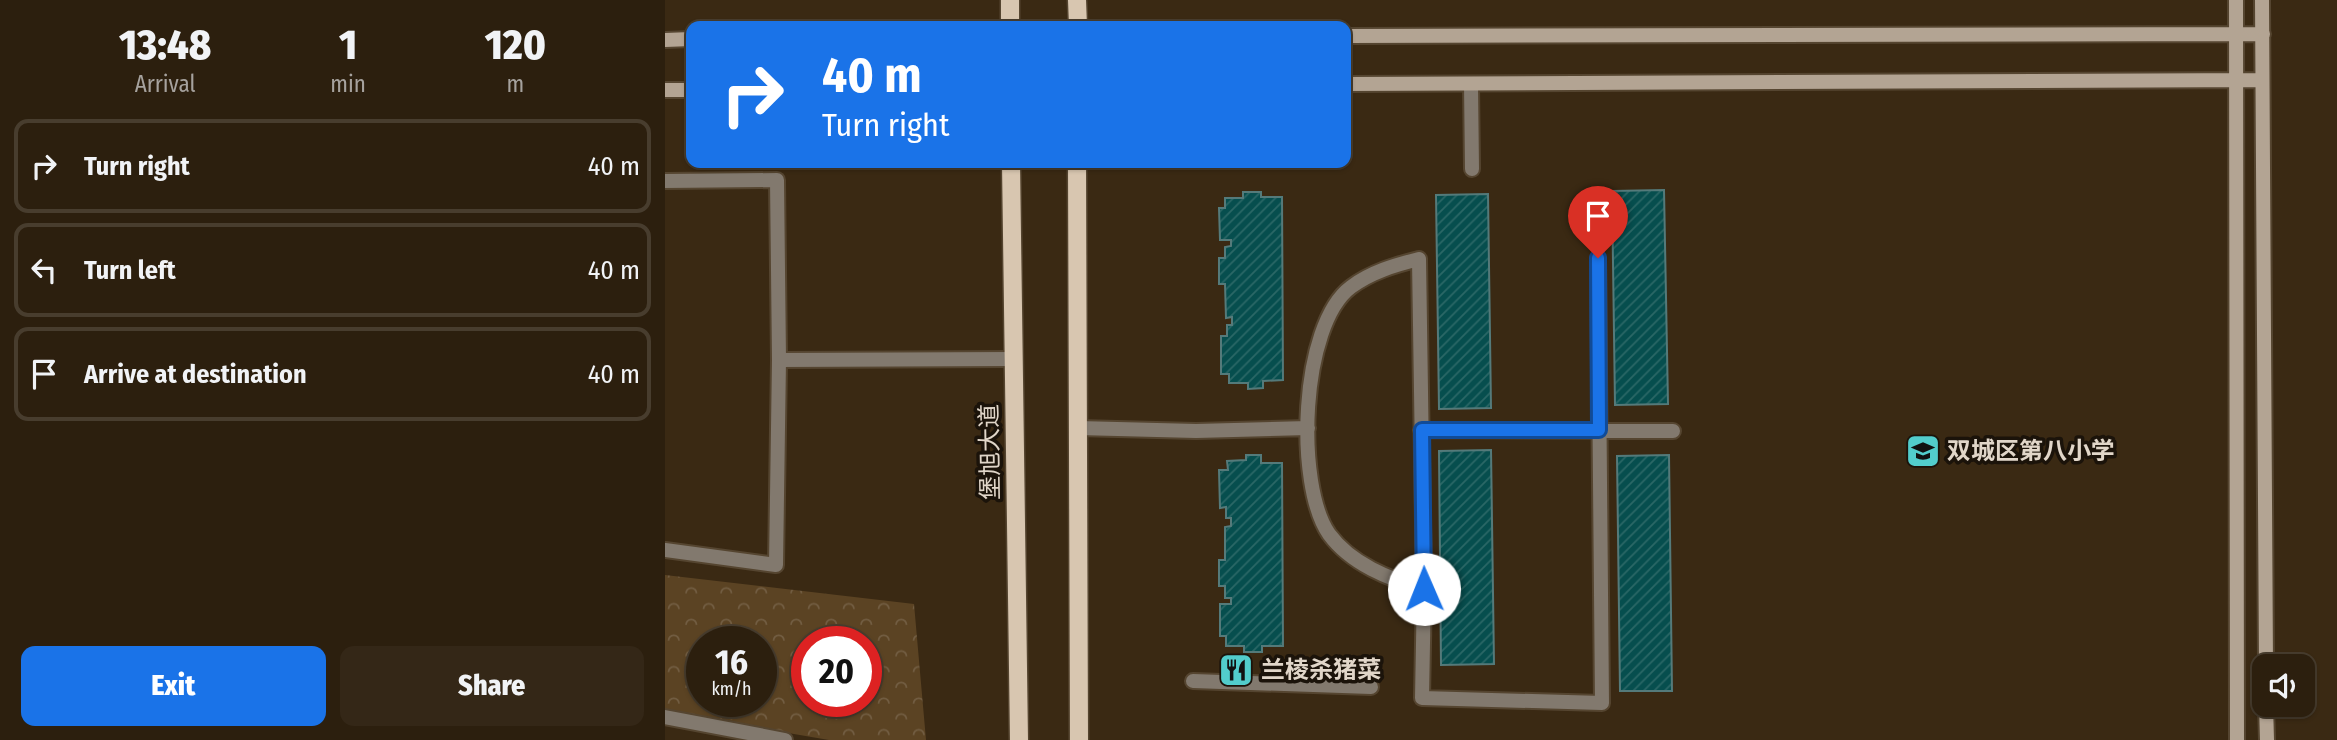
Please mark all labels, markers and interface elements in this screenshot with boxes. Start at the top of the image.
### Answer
text: 13:48 [119,20,211,70]
text: 1 [339,20,357,70]
text: 120 [485,20,546,70]
text: 40 m [822,46,922,105]
icon: right [707,49,798,140]
text: Arrival [135,70,196,98]
text: min [330,70,366,98]
text: m [507,70,524,98]
text: Turn right [822,106,949,144]
icon: right [25,147,63,185]
text: Turn right [84,151,190,182]
text: 40 m [588,151,640,182]
pin [1568,186,1628,258]
icon: arrive [1579,197,1617,235]
icon: left [25,251,63,289]
text: Turn left [84,255,176,286]
text: 40 m [588,255,640,286]
icon: arrive [25,355,63,393]
text: Arrive at destination [84,359,307,390]
text: 40 m [588,359,640,390]
street label: 堡旭大道 [975,404,1005,500]
school or university icon: 双城区第八小学 [1904,432,1942,470]
place label: 双城区第八小学 [1947,437,2115,465]
position arrow [1387,552,1461,626]
speed limit sign: 20 [791,626,882,717]
text: 16 [715,641,748,683]
button: Exit [21,646,326,726]
button: Share [340,646,644,726]
restaurant icon: 兰棱杀猪菜 [1217,651,1255,689]
map controls [2252,654,2315,717]
button: sound [2252,654,2315,717]
place label: 兰棱杀猪菜 [1261,656,1381,684]
text: km/h [711,678,752,700]

